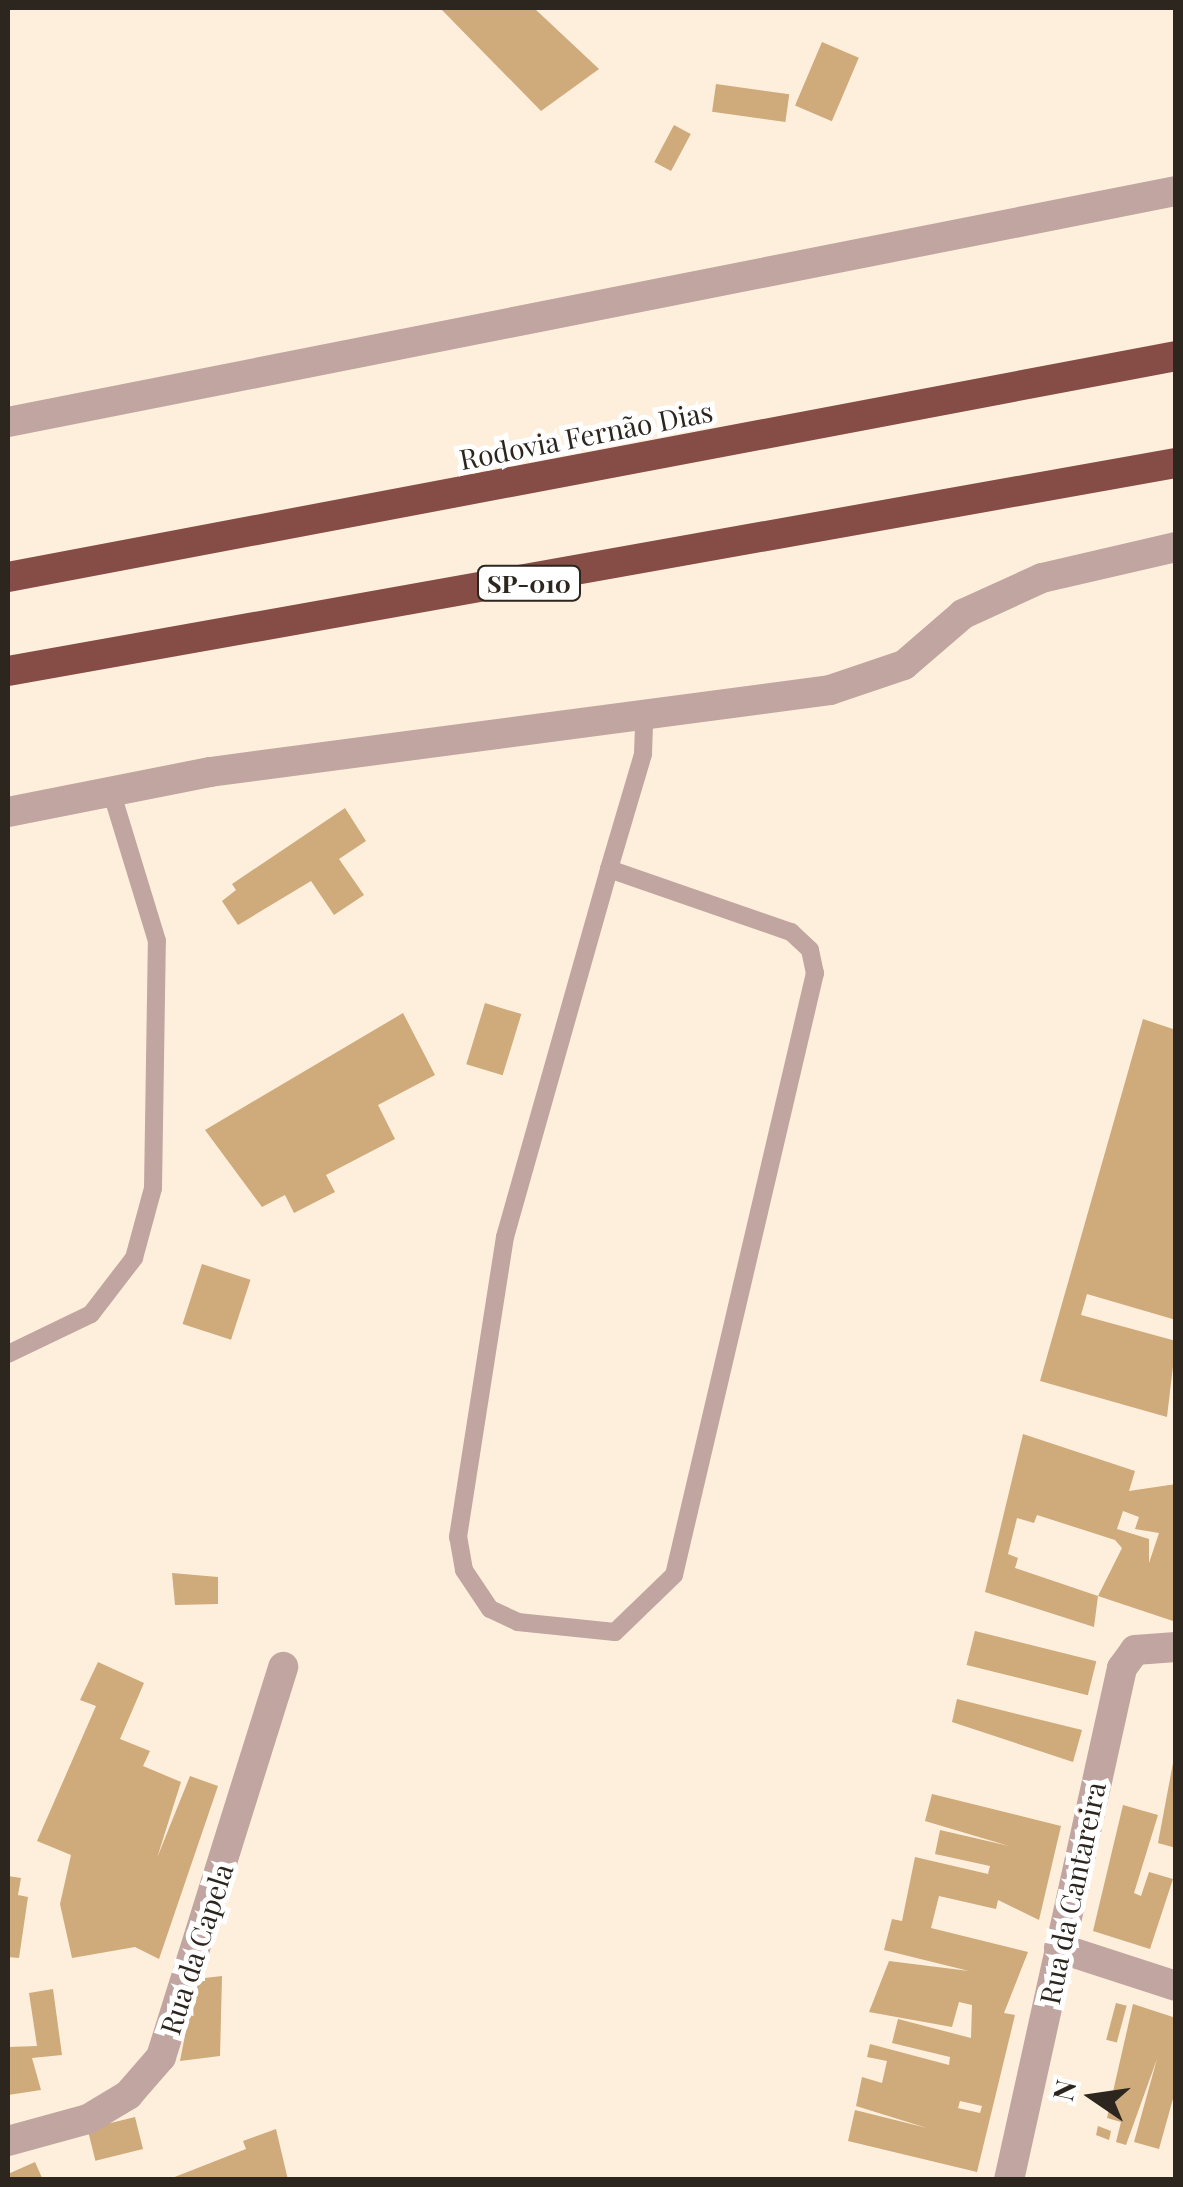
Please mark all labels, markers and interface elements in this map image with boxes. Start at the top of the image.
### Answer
street label: Rodovia Fernão Dias [456,394,716,476]
road number: SP-010 [476,563,582,603]
street label: Rua da Cantareira [1032,1779,1112,2007]
street label: Rua da Capela [153,1859,239,2039]
north arrow [1043,2047,1143,2147]
text: N [1043,2076,1084,2104]

